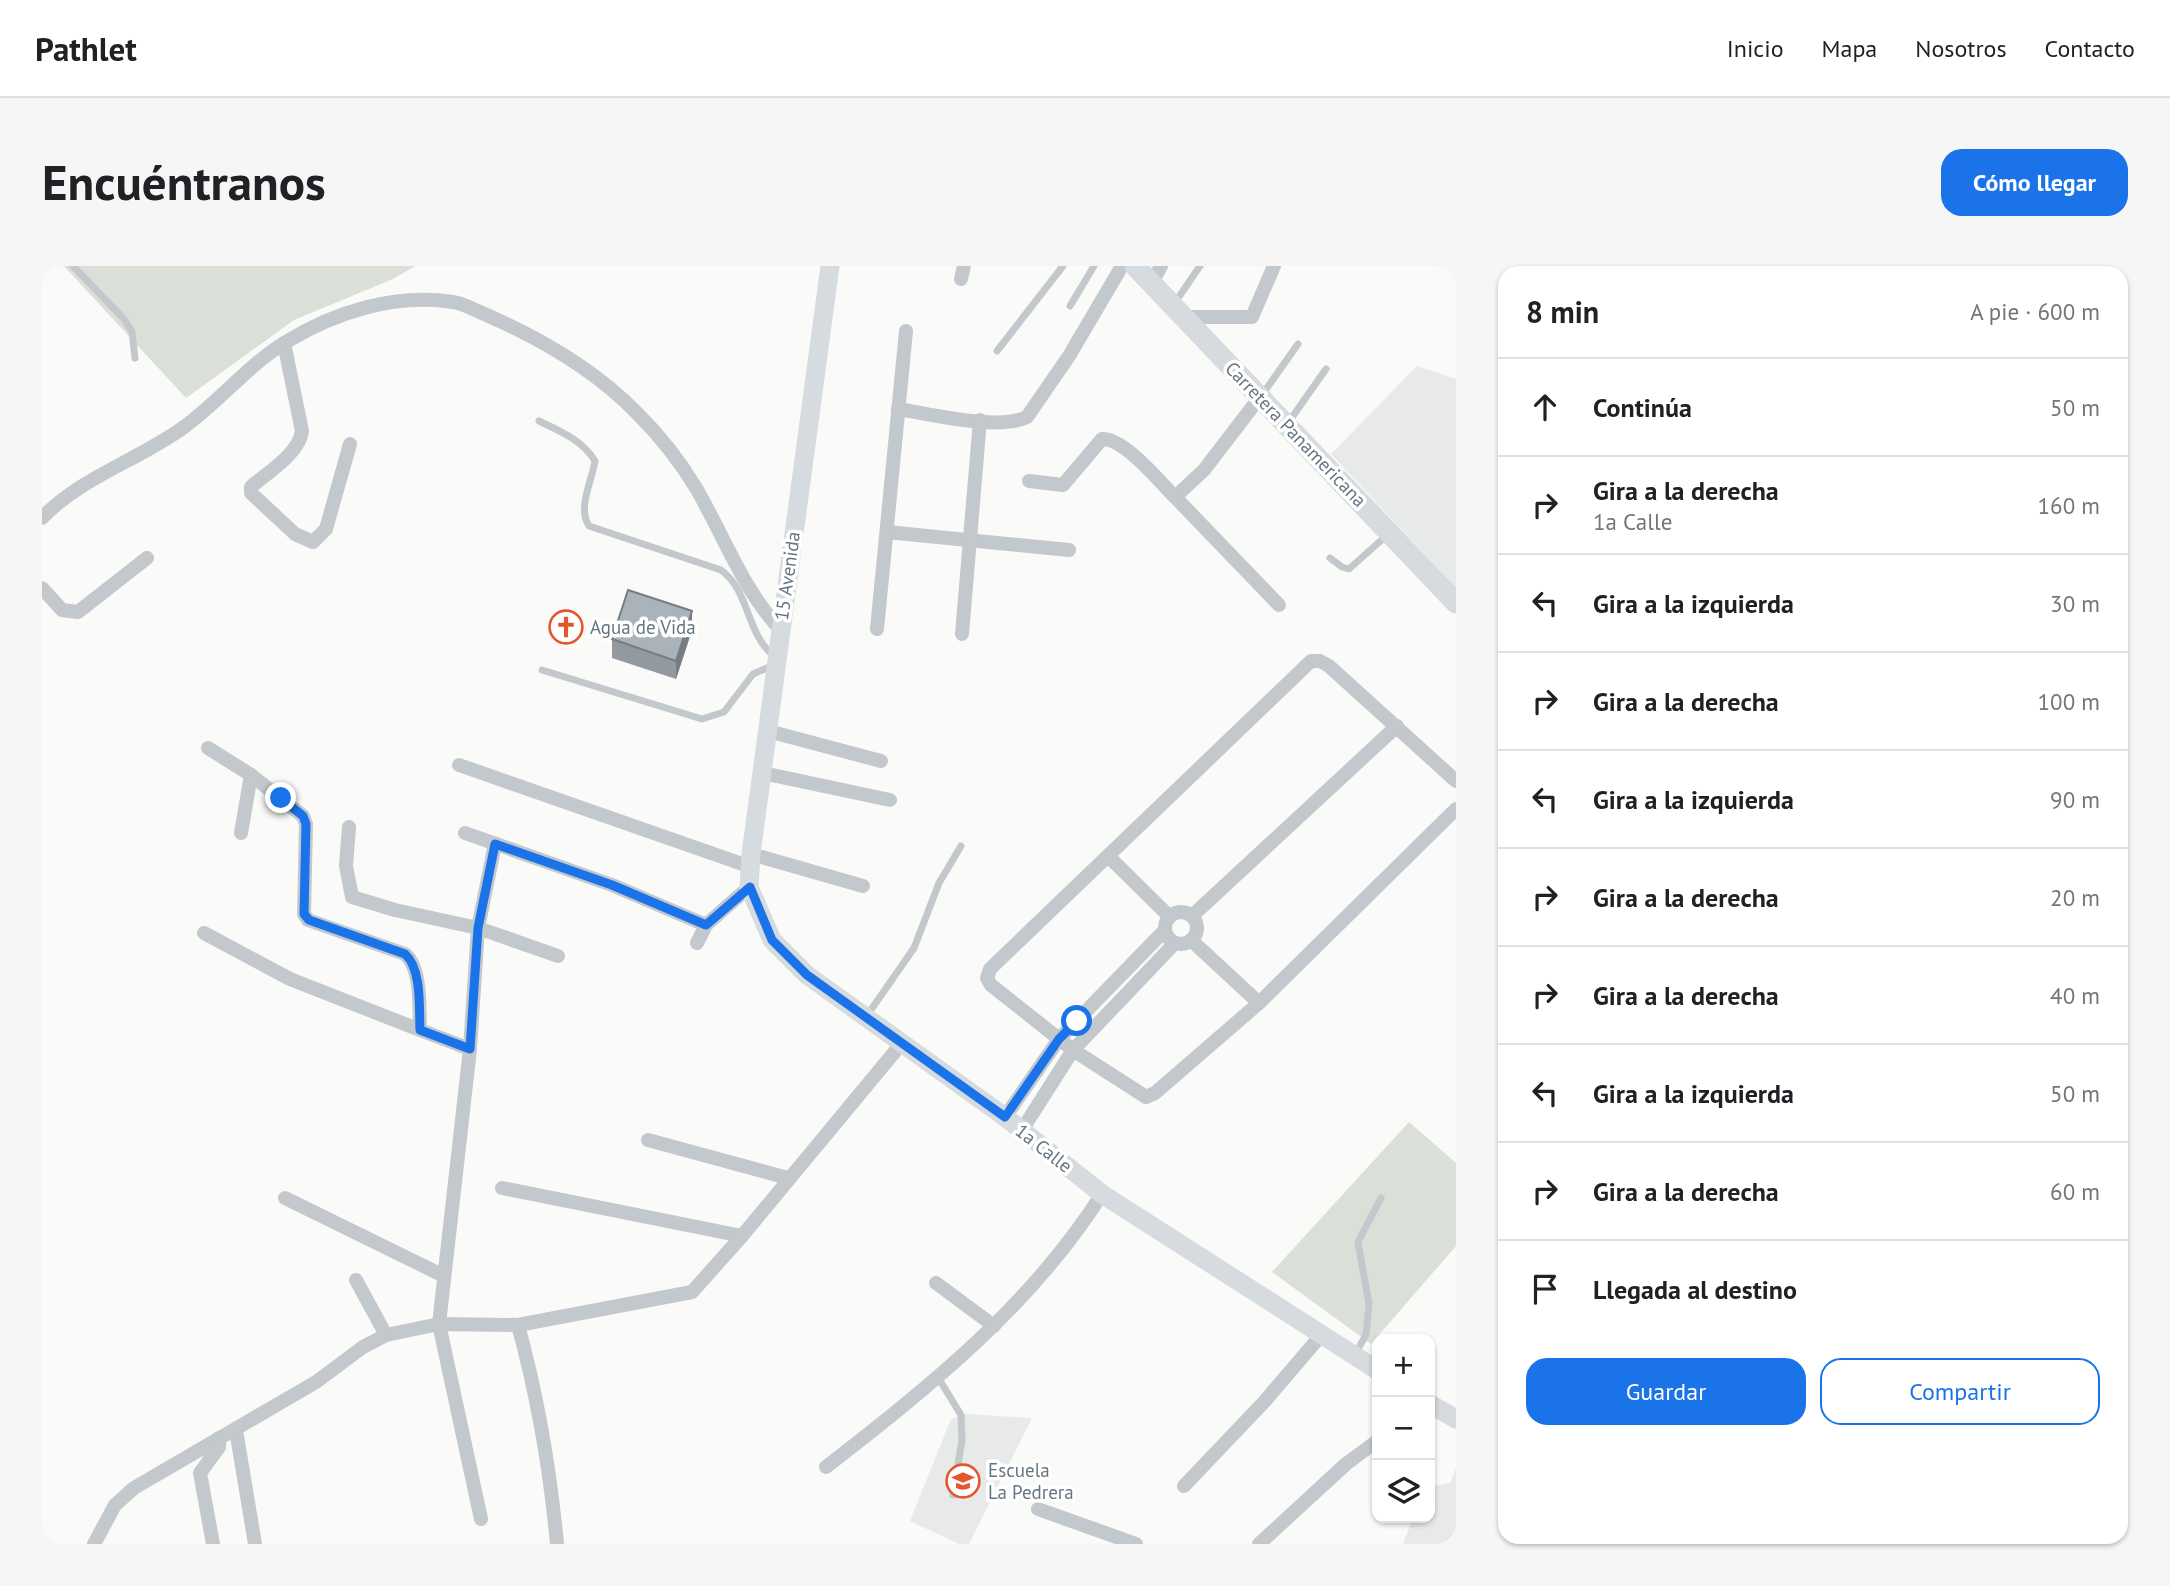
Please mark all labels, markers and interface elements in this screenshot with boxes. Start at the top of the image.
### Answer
text: Pathlet [35,27,137,70]
text: Inicio [1727,33,1784,64]
text: Mapa [1822,33,1877,64]
text: Nosotros [1915,33,2007,64]
text: Contacto [2045,33,2135,64]
button: Cómo llegar [1941,149,2128,216]
text: Encuéntranos [42,150,326,214]
text: 8 min [1526,292,1599,331]
text: A pie · 600 m [1970,297,2100,326]
street label: Carretera Panamericana [1220,356,1372,512]
icon: ahead [1526,388,1564,426]
text: Continúa [1593,391,1692,424]
text: 50 m [2050,393,2100,422]
text: Gira a la derecha [1593,474,1779,507]
icon: right [1526,486,1564,524]
text: 160 m [2038,491,2100,520]
text: 1a Calle [1593,507,1672,536]
street label: 15 Avenida [769,530,805,622]
icon: left [1526,584,1564,622]
text: Gira a la izquierda [1593,587,1794,620]
text: 30 m [2050,589,2100,618]
church icon: Agua de Vida [547,608,585,646]
place label: Agua de Vida [590,615,696,639]
icon: right [1526,682,1564,720]
text: Gira a la derecha [1593,685,1779,718]
text: 100 m [2038,687,2100,716]
icon: left [1526,780,1564,818]
route end [265,782,296,813]
text: Gira a la izquierda [1593,783,1794,816]
text: 90 m [2050,785,2100,814]
icon: right [1526,878,1564,916]
text: Gira a la derecha [1593,881,1779,914]
text: 20 m [2050,883,2100,912]
icon: right [1526,976,1564,1014]
text: Gira a la derecha [1593,979,1779,1012]
text: 40 m [2050,981,2100,1010]
route start [1061,1005,1092,1036]
icon: left [1526,1074,1564,1112]
text: Gira a la izquierda [1593,1077,1794,1110]
text: 50 m [2050,1079,2100,1108]
street label: 1a Calle [1011,1118,1077,1178]
icon: right [1526,1172,1564,1210]
text: Gira a la derecha [1593,1175,1779,1208]
text: 60 m [2050,1177,2100,1206]
icon: arrive [1526,1270,1564,1308]
text: Llegada al destino [1593,1273,1797,1306]
map controls [1372,1334,1435,1523]
button: + [1372,1334,1435,1397]
button: Guardar [1526,1358,1806,1425]
button: Compartir [1820,1358,2100,1425]
button: − [1372,1397,1435,1460]
place label: Escuela La Pedrera [988,1458,1074,1504]
button: layers [1372,1460,1435,1523]
school or university icon: Escuela La Pedrera [944,1462,982,1500]

